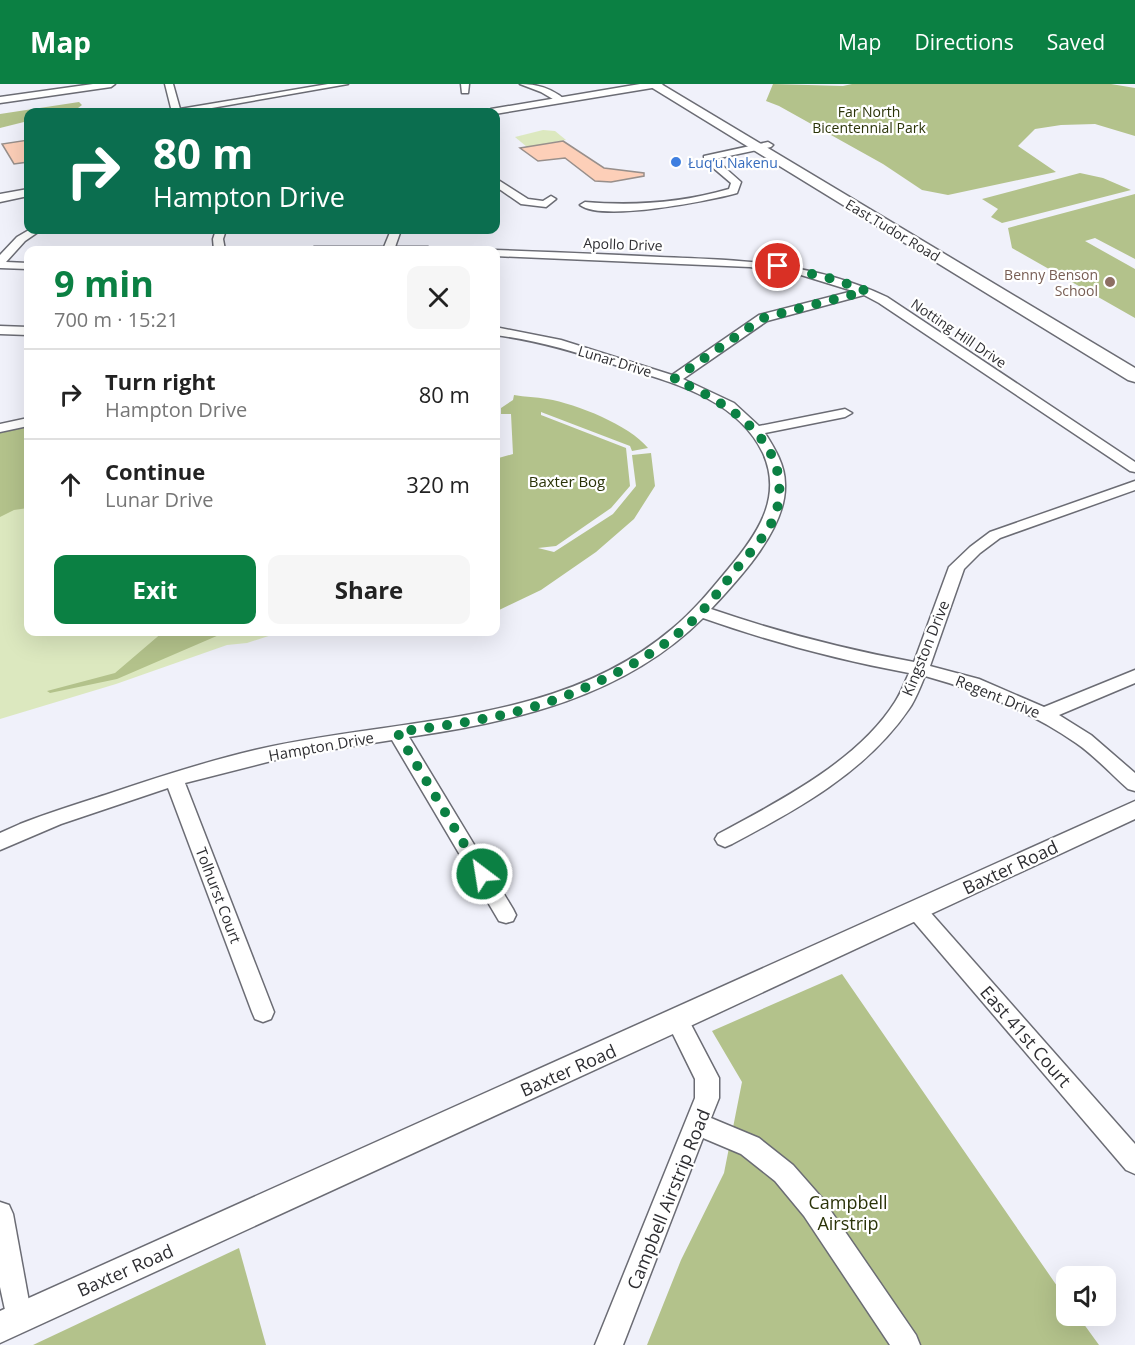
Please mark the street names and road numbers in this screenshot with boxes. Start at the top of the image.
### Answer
street label: East Tudor Road [842,194,944,266]
street label: Apollo Drive [583,233,663,255]
street label: Notting Hill Drive [908,294,1010,372]
street label: Lunar Drive [576,341,654,381]
street label: Kingston Drive [897,597,953,699]
street label: Regent Drive [953,670,1043,722]
street label: Hampton Drive [267,727,375,765]
street label: Baxter Road [958,834,1062,900]
street label: Tolhurst Court [192,844,246,946]
street label: East 41st Court [975,980,1077,1092]
street label: Baxter Road [516,1038,620,1102]
street label: Campbell Airstrip Road [621,1105,715,1293]
street label: Baxter Road [73,1238,177,1302]

